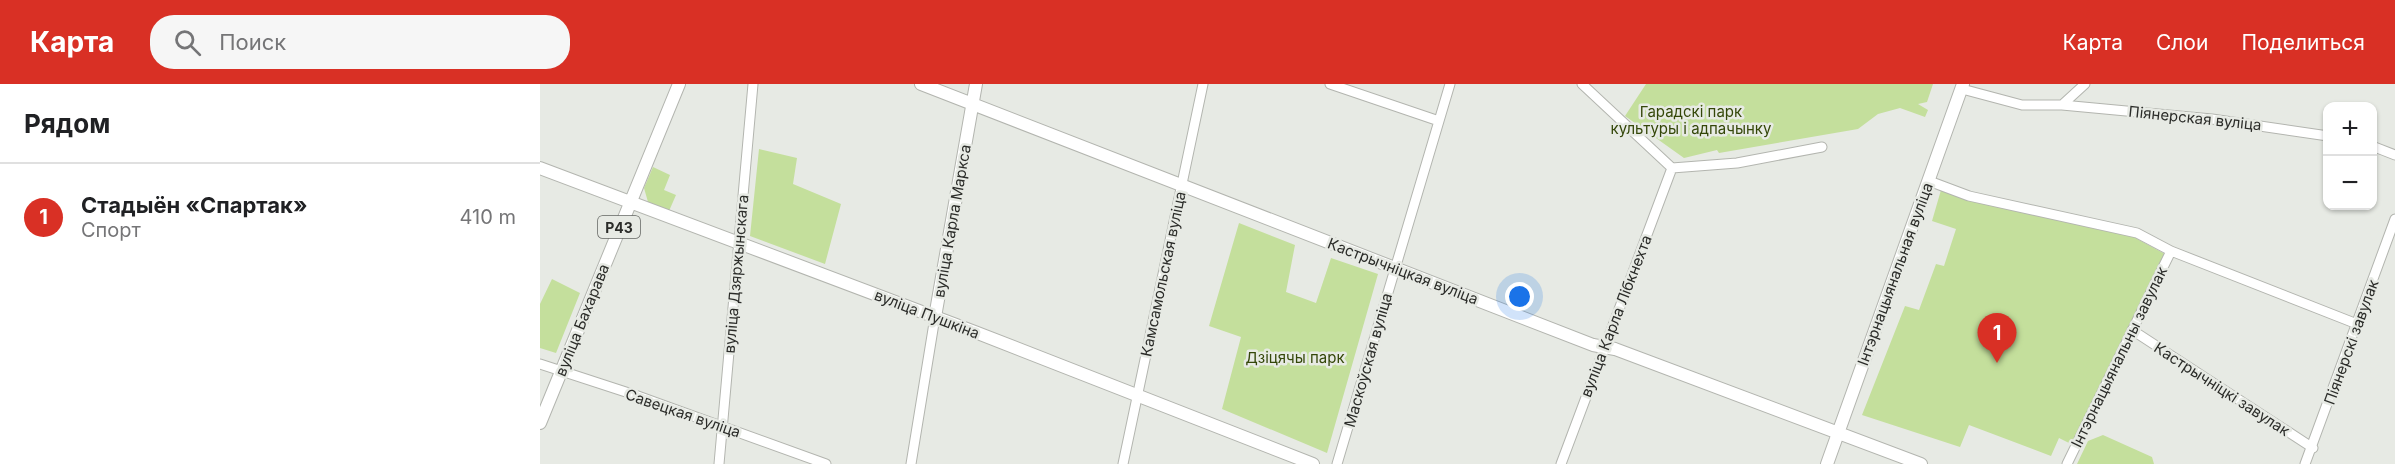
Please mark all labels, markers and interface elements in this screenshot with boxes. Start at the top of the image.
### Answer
search box [150,15,570,69]
text: Карта [30,25,114,59]
icon: search [171,26,204,59]
text: Поиск [219,29,286,55]
text: Карта [2063,30,2123,55]
text: Слои [2156,30,2208,55]
text: Поделиться [2241,30,2365,55]
park label: Гарадскі парк культуры і адпачынку [1611,102,1772,138]
street label: Піянерская вуліца [2128,102,2262,134]
map controls [2323,102,2377,210]
button: + [2323,102,2377,156]
text: Рядом [24,108,110,139]
street label: вуліца Карла Маркса [929,143,975,299]
button: − [2323,156,2377,210]
street label: Інтэрнацыянальная вуліца [1853,180,1937,368]
street label: Камсамольская вуліца [1136,190,1190,358]
text: Стадыён «Спартак» [81,192,307,218]
street label: вуліца Дзяржынскага [720,194,752,354]
text: 1 [39,205,48,229]
text: 410 m [460,205,516,229]
road number: Р43 [598,216,640,238]
text: Спорт [81,218,141,242]
street label: вуліца Карла Лібкнехта [1576,232,1656,400]
street label: Кастрычніцкая вуліца [1325,234,1481,308]
street label: вуліца Бахарава [551,261,613,379]
street label: Інтэрнацыянальны завулак [2067,263,2171,451]
street label: Піянерскі завулак [2320,277,2382,407]
your location [1505,282,1534,311]
street label: вуліца Пушкіна [872,285,982,343]
street label: Маскоўская вуліца [1340,291,1396,429]
pin: 1 [1978,314,2016,363]
street label: Кастрычніцкі завулак [2151,338,2293,440]
park label: Дзіцячы парк [1245,348,1345,367]
street label: Савецкая вуліца [623,384,743,442]

